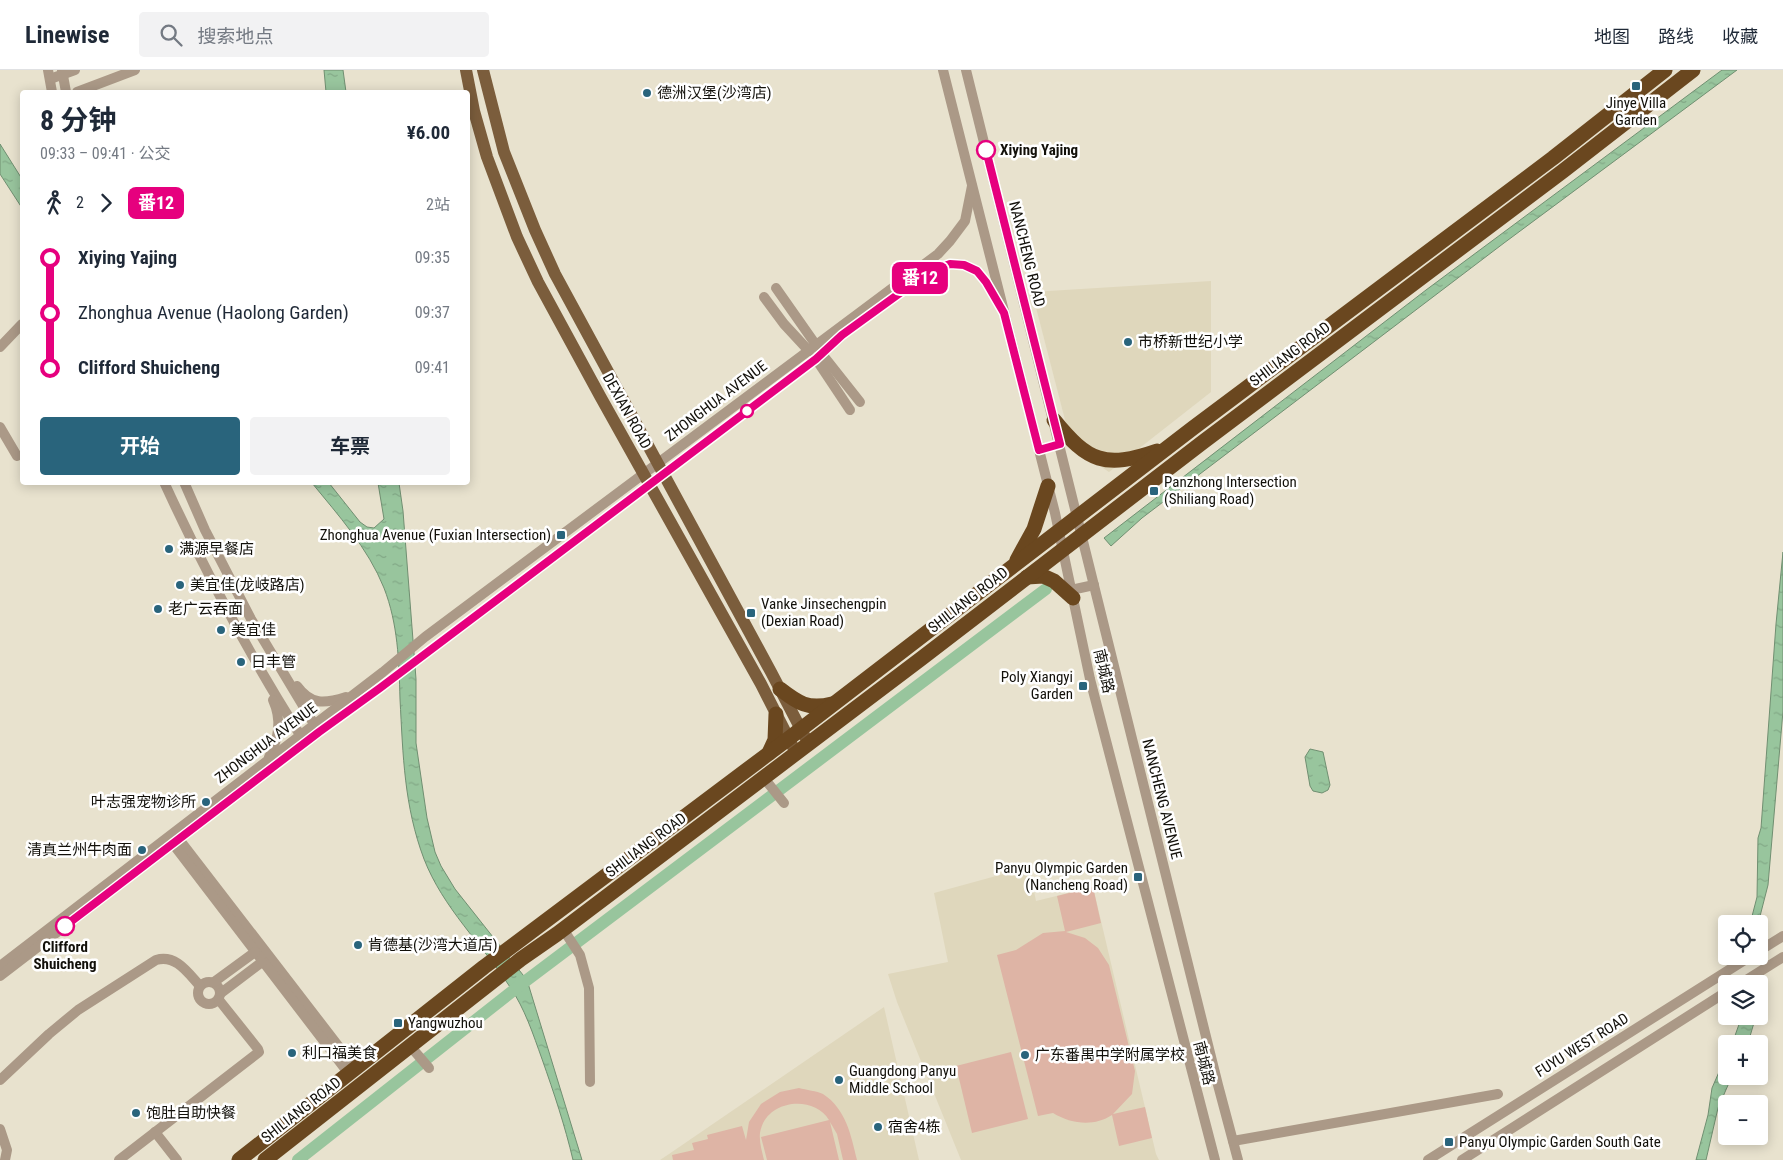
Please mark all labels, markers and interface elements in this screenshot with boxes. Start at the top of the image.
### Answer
search box [139,12,489,57]
text: Linewise [25,21,109,49]
icon: search [157,21,185,49]
text: 搜索地点 [197,25,273,48]
text: 地图 [1594,26,1630,47]
text: 路线 [1658,26,1694,47]
text: 收藏 [1722,26,1758,47]
marker: Jinye Villa Garden [1630,80,1642,92]
place label: 德洲汉堡(沙湾店) [657,84,772,102]
marker: 德洲汉堡(沙湾店) [641,87,653,99]
place label: Jinye Villa Garden [1606,94,1666,129]
text: 8 分钟 [40,104,117,137]
text: ¥6.00 [407,121,450,144]
marker: Xiying Yajing [976,140,996,160]
place label: Xiying Yajing [1000,141,1078,159]
text: 09:33 – 09:41 · 公交 [40,144,170,163]
icon: walk [40,189,68,217]
icon: forward [92,189,120,217]
text: 番12 [138,192,174,213]
text: 2 [76,193,84,212]
text: 2站 [426,195,450,214]
street label: NANCHENG ROAD [1005,199,1049,309]
text: Xiying Yajing [78,246,177,269]
text: 09:35 [415,248,450,267]
line badge: 番12 [891,262,949,294]
text: 番12 [902,267,938,288]
text: Zhonghua Avenue (Haolong Garden) [78,301,349,324]
text: 09:37 [415,303,450,322]
street label: SHILIANG ROAD [1246,318,1334,390]
place label: 市桥新世纪小学 [1138,333,1243,351]
marker: 市桥新世纪小学 [1122,336,1134,348]
text: Clifford Shuicheng [78,356,220,379]
street label: ZHONGHUA AVENUE [661,357,771,445]
text: 09:41 [415,358,450,377]
street label: DEXIAN ROAD [599,370,655,452]
unlabelled marker [740,404,754,418]
button: 开始 [40,417,240,475]
button: 车票 [250,417,450,475]
place label: Panzhong Intersection (Shiliang Road) [1164,473,1297,508]
marker: Panzhong Intersection (Shiliang Road) [1148,485,1160,497]
place label: Zhonghua Avenue (Fuxian Intersection) [320,526,551,544]
marker: Zhonghua Avenue (Fuxian Intersection) [555,529,567,541]
place label: 满源早餐店 [179,540,254,558]
marker: 满源早餐店 [163,543,175,555]
street label: SHILIANG ROAD [925,563,1011,637]
place label: 美宜佳(龙岐路店) [190,576,305,594]
marker: 美宜佳(龙岐路店) [174,579,186,591]
place label: Vanke Jinsechengpin (Dexian Road) [761,595,886,630]
place label: 老广云吞面 [168,600,243,618]
marker: 老广云吞面 [152,603,164,615]
marker: Vanke Jinsechengpin (Dexian Road) [745,607,757,619]
place label: 美宜佳 [231,621,276,639]
marker: 美宜佳 [215,624,227,636]
street label: 南城路 [1090,647,1118,695]
place label: 日丰管 [251,653,296,671]
marker: 日丰管 [235,656,247,668]
place label: Poly Xiangyi Garden [1001,668,1073,703]
marker: Poly Xiangyi Garden [1077,680,1089,692]
street label: ZHONGHUA AVENUE [211,699,321,787]
street label: NANCHENG AVENUE [1138,737,1186,861]
place label: 叶志强宠物诊所 [91,793,196,811]
marker: 叶志强宠物诊所 [200,796,212,808]
street label: SHILIANG ROAD [602,809,690,881]
place label: 清真兰州牛肉面 [27,841,132,859]
marker: 清真兰州牛肉面 [136,844,148,856]
place label: Panyu Olympic Garden (Nancheng Road) [995,859,1128,894]
marker: Panyu Olympic Garden (Nancheng Road) [1132,871,1144,883]
map controls [1718,915,1768,1145]
button: locate [1718,915,1768,965]
marker: Clifford Shuicheng [55,916,75,936]
place label: 肯德基(沙湾大道店) [368,936,498,954]
place label: Clifford Shuicheng [33,938,97,973]
marker: 肯德基(沙湾大道店) [352,939,364,951]
button: layers [1718,975,1768,1025]
street label: FUYU WEST ROAD [1532,1009,1632,1081]
place label: Yangwuzhou [408,1014,483,1032]
marker: Yangwuzhou [392,1017,404,1029]
button: + [1718,1035,1768,1085]
street label: 南城路 [1190,1039,1218,1087]
place label: 利口福美食 [302,1044,377,1062]
place label: 广东番禺中学附属学校 [1035,1046,1185,1064]
marker: 利口福美食 [286,1047,298,1059]
marker: 广东番禺中学附属学校 [1019,1049,1031,1061]
place label: Guangdong Panyu Middle School [849,1062,956,1097]
street label: SHILIANG ROAD [258,1073,344,1147]
marker: Guangdong Panyu Middle School [833,1074,845,1086]
button: − [1718,1095,1768,1145]
place label: 饱肚自助快餐 [146,1104,236,1122]
marker: 饱肚自助快餐 [130,1107,142,1119]
place label: 宿舍4栋 [888,1118,940,1136]
marker: 宿舍4栋 [872,1121,884,1133]
place label: Panyu Olympic Garden South Gate [1459,1133,1661,1151]
marker: Panyu Olympic Garden South Gate [1443,1136,1455,1148]

